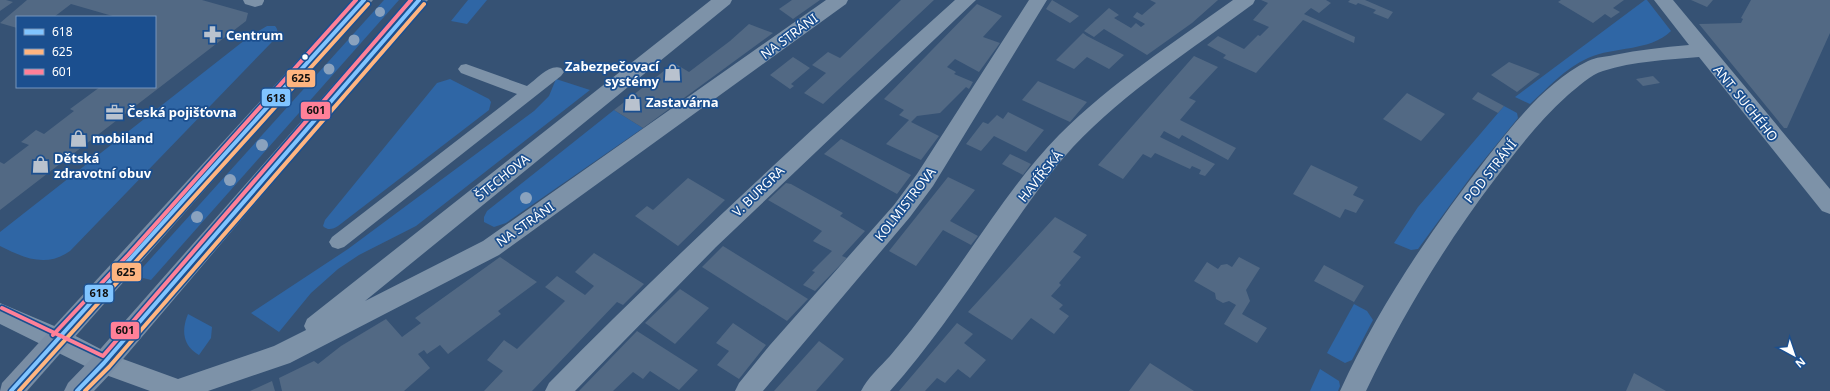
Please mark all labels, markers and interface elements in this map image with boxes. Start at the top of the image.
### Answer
street label: NA STRÁNI [757,9,821,63]
legend [16,16,156,88]
text: 618 [52,23,73,40]
pharmacy icon: Centrum [203,25,223,45]
place label: Centrum [226,26,283,44]
text: 625 [52,43,73,60]
unlabelled marker [300,52,310,62]
place label: Zabezpečovací systémy [565,57,660,90]
street label: ANT. SUCHÉHO [1710,61,1782,145]
text: 601 [52,63,73,80]
shop icon: Zabezpečovací systémy [662,63,682,83]
line badge: 625 [286,69,316,88]
text: 625 [292,70,310,85]
line badge: 618 [261,88,291,107]
text: 618 [267,90,285,105]
shop icon: Zastavárna [623,92,643,112]
place label: Zastavárna [646,93,719,111]
line badge: 601 [300,101,331,120]
office icon: Česká pojišťovna [104,102,124,122]
text: 601 [307,102,325,117]
place label: Česká pojišťovna [127,103,237,121]
shop icon: mobiland [69,128,89,148]
place label: mobiland [92,129,153,147]
street label: POD STRÁNÍ [1460,135,1521,206]
street label: HAVÍŘSKÁ [1014,146,1067,205]
place label: Dětská zdravotní obuv [54,149,152,182]
street label: ŠTECHOVA [471,149,533,204]
shop icon: Dětská zdravotní obuv [31,155,51,175]
street label: V. BURGRA [728,161,788,220]
street label: KOLMISTROVA [871,163,940,245]
street label: NA STRÁNI [493,198,557,250]
line badge: 625 [111,262,142,282]
text: 625 [117,264,135,279]
line badge: 618 [84,284,114,303]
text: 618 [90,285,108,300]
line badge: 601 [110,321,140,340]
text: 601 [116,322,134,337]
north arrow [1774,335,1814,375]
text: N [1792,354,1809,372]

